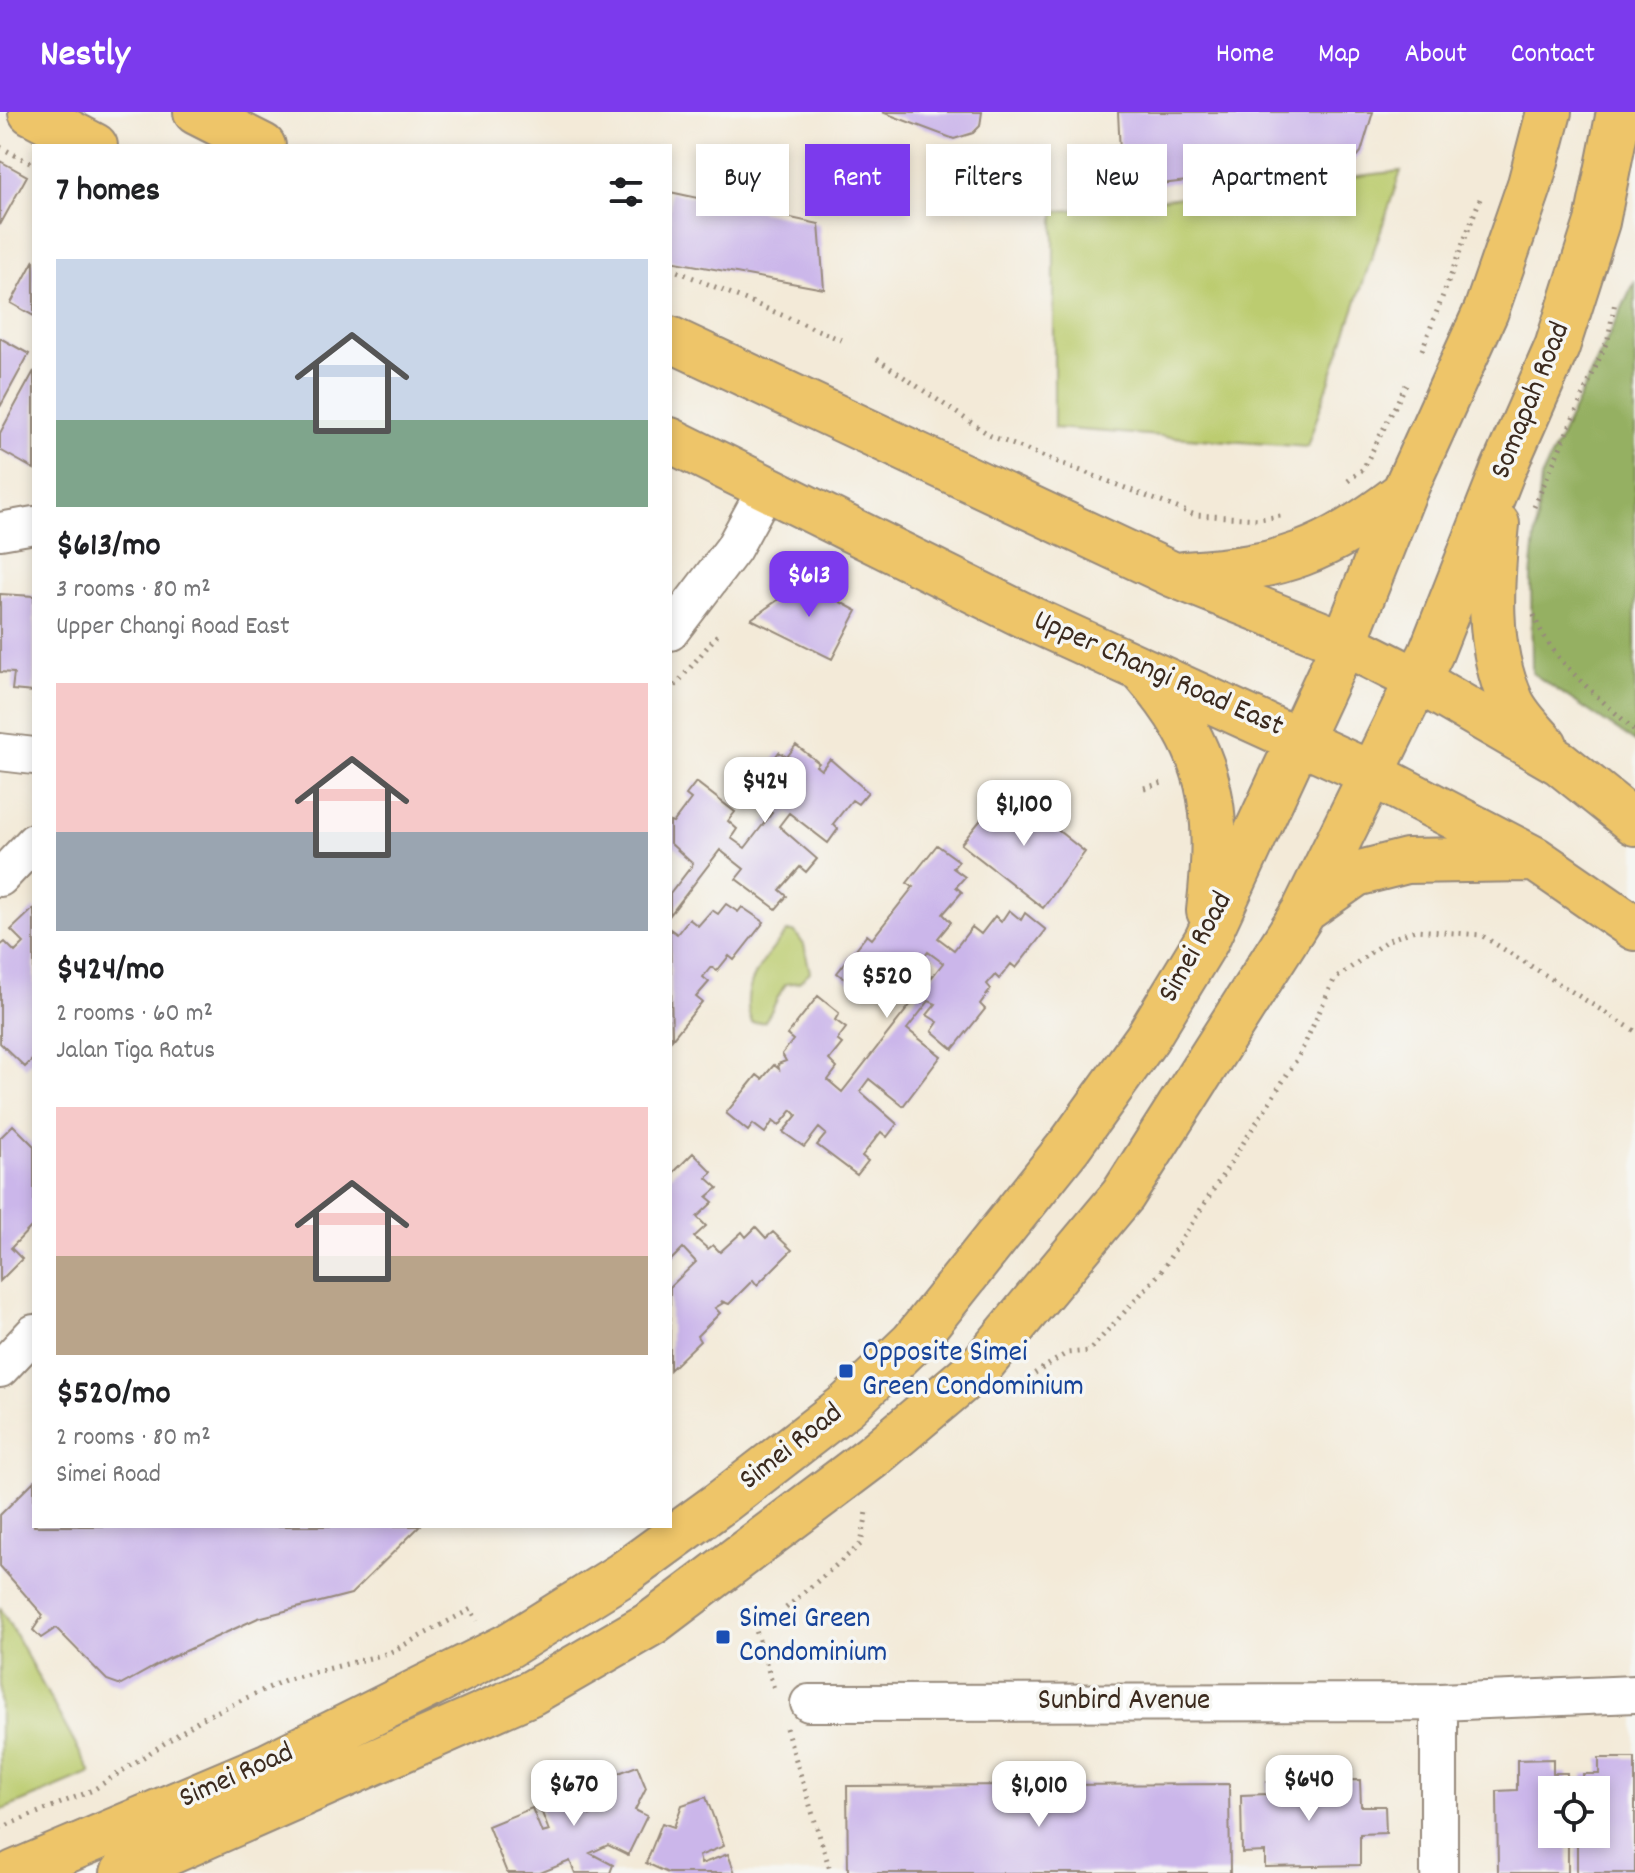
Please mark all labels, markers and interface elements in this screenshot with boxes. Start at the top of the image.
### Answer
text: Nestly [40,29,130,84]
text: Home [1216,36,1274,76]
text: Map [1318,36,1360,76]
text: About [1404,36,1467,76]
text: Contact [1511,36,1595,76]
chip: Buy [696,144,789,216]
chip: Rent [805,144,910,216]
chip: Filters [926,144,1051,216]
chip: New [1067,144,1167,216]
chip: Apartment [1183,144,1356,216]
text: 7 homes [56,168,160,217]
icon: filters [604,170,648,214]
icon: home [280,311,424,455]
street label: Somapah Road [1481,316,1583,486]
text: $613/mo [56,523,161,572]
pin: $613 [762,551,856,619]
text: $613 [787,558,831,595]
text: 3 rooms · 80 m² [56,572,211,609]
street label: Upper Changi Road East [1026,601,1290,749]
text: Upper Changi Road East [56,609,290,646]
icon: home [280,735,424,879]
pin: $424 [718,757,812,825]
text: $424 [742,764,788,801]
pin: $1,100 [959,780,1089,848]
text: $1,100 [995,787,1053,824]
street label: Simei Road [1149,885,1245,1011]
text: $424/mo [56,947,165,996]
pin: $520 [840,952,934,1020]
text: $520 [862,959,912,996]
text: 2 rooms · 60 m² [56,996,213,1033]
text: Jalan Tiga Ratus [56,1033,215,1070]
icon: home [280,1159,424,1303]
place label: Opposite Simei Green Condominium [862,1333,1084,1410]
marker: Opposite Simei Green Condominium [837,1362,855,1380]
text: $520/mo [56,1371,171,1420]
street label: Simei Road [731,1394,853,1502]
text: 2 rooms · 80 m² [56,1420,211,1457]
text: Simei Road [56,1457,161,1494]
place label: Simei Green Condominium [739,1599,887,1676]
marker: Simei Green Condominium [714,1628,732,1646]
street label: Sunbird Avenue [1038,1681,1210,1724]
street label: Simei Road [173,1733,301,1821]
pin: $640 [1262,1755,1356,1823]
pin: $670 [527,1760,621,1828]
pin: $1,010 [974,1761,1104,1829]
text: $640 [1284,1762,1334,1799]
text: $670 [549,1767,599,1804]
text: $1,010 [1010,1768,1068,1805]
map controls [1538,1776,1610,1848]
button: locate [1538,1776,1610,1848]

